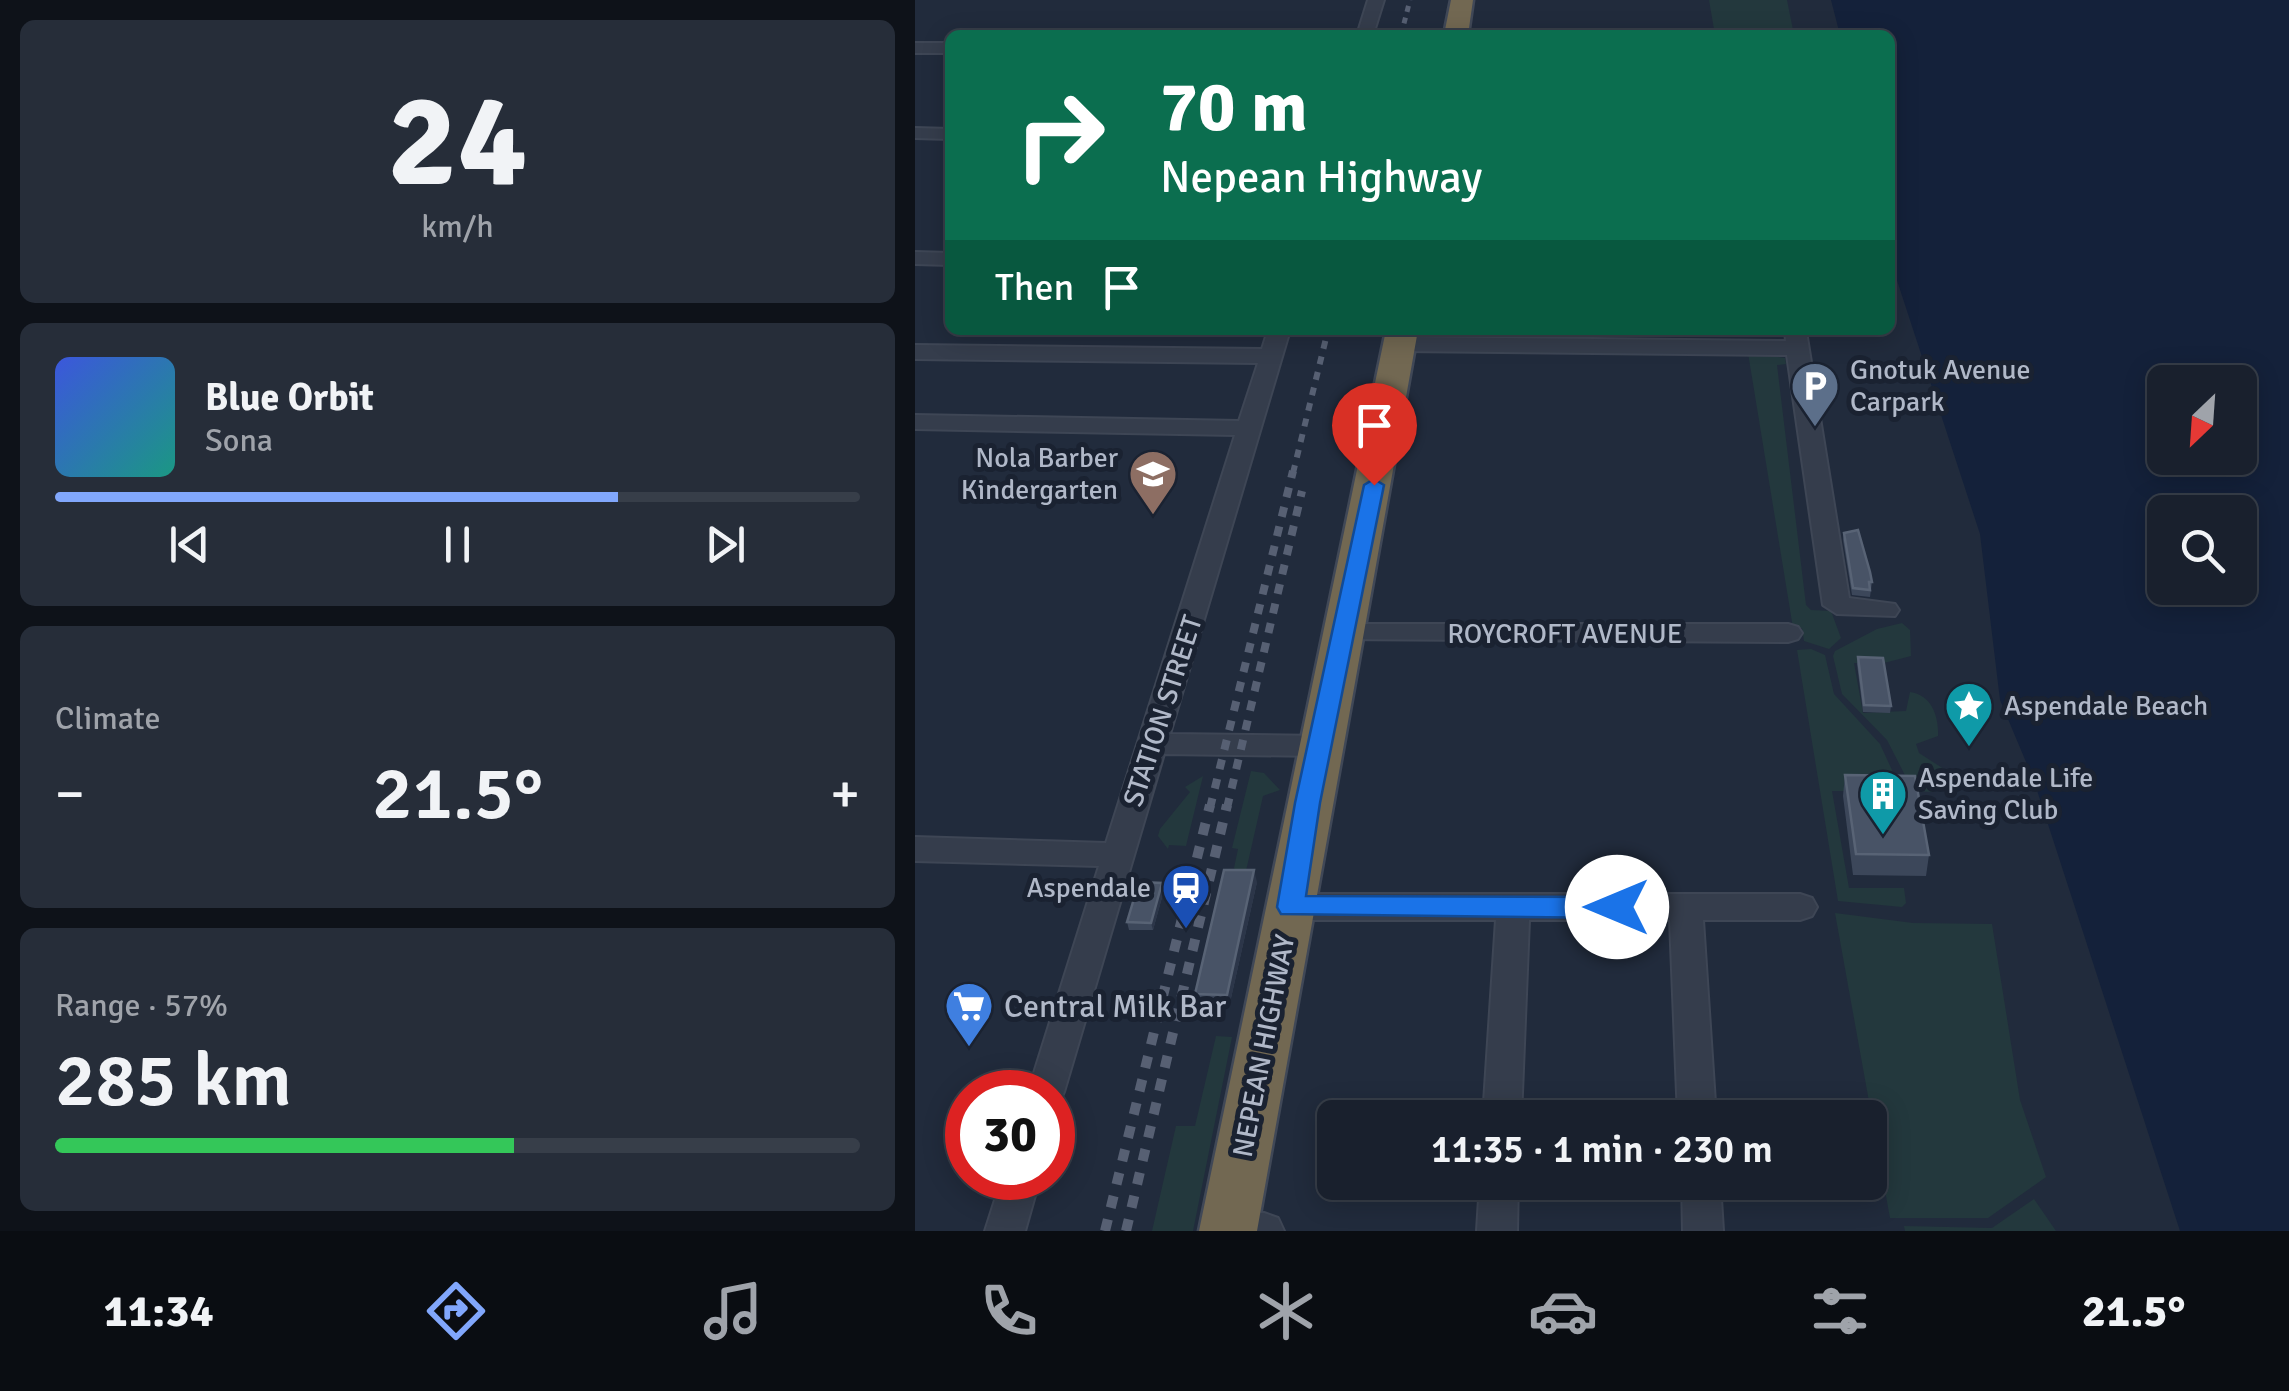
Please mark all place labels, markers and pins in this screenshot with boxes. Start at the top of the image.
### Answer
place label: Gnotuk Avenue Carpark [1850,353,2031,419]
parking icon: Gnotuk Avenue Carpark [1789,360,1841,428]
pin [1332,383,1417,486]
place label: Nola Barber Kindergarten [961,441,1119,507]
school or university icon: Nola Barber Kindergarten [1127,448,1179,516]
place icon: Aspendale Beach [1943,680,1995,748]
place label: Aspendale Beach [2004,689,2208,723]
place label: Aspendale Life Saving Club [1918,761,2093,827]
building icon: Aspendale Life Saving Club [1857,768,1909,836]
station icon: Aspendale [1160,862,1212,930]
place label: Aspendale [1027,871,1151,905]
supermarket icon: Central Milk Bar [943,980,995,1048]
place label: Central Milk Bar [1004,987,1227,1026]

